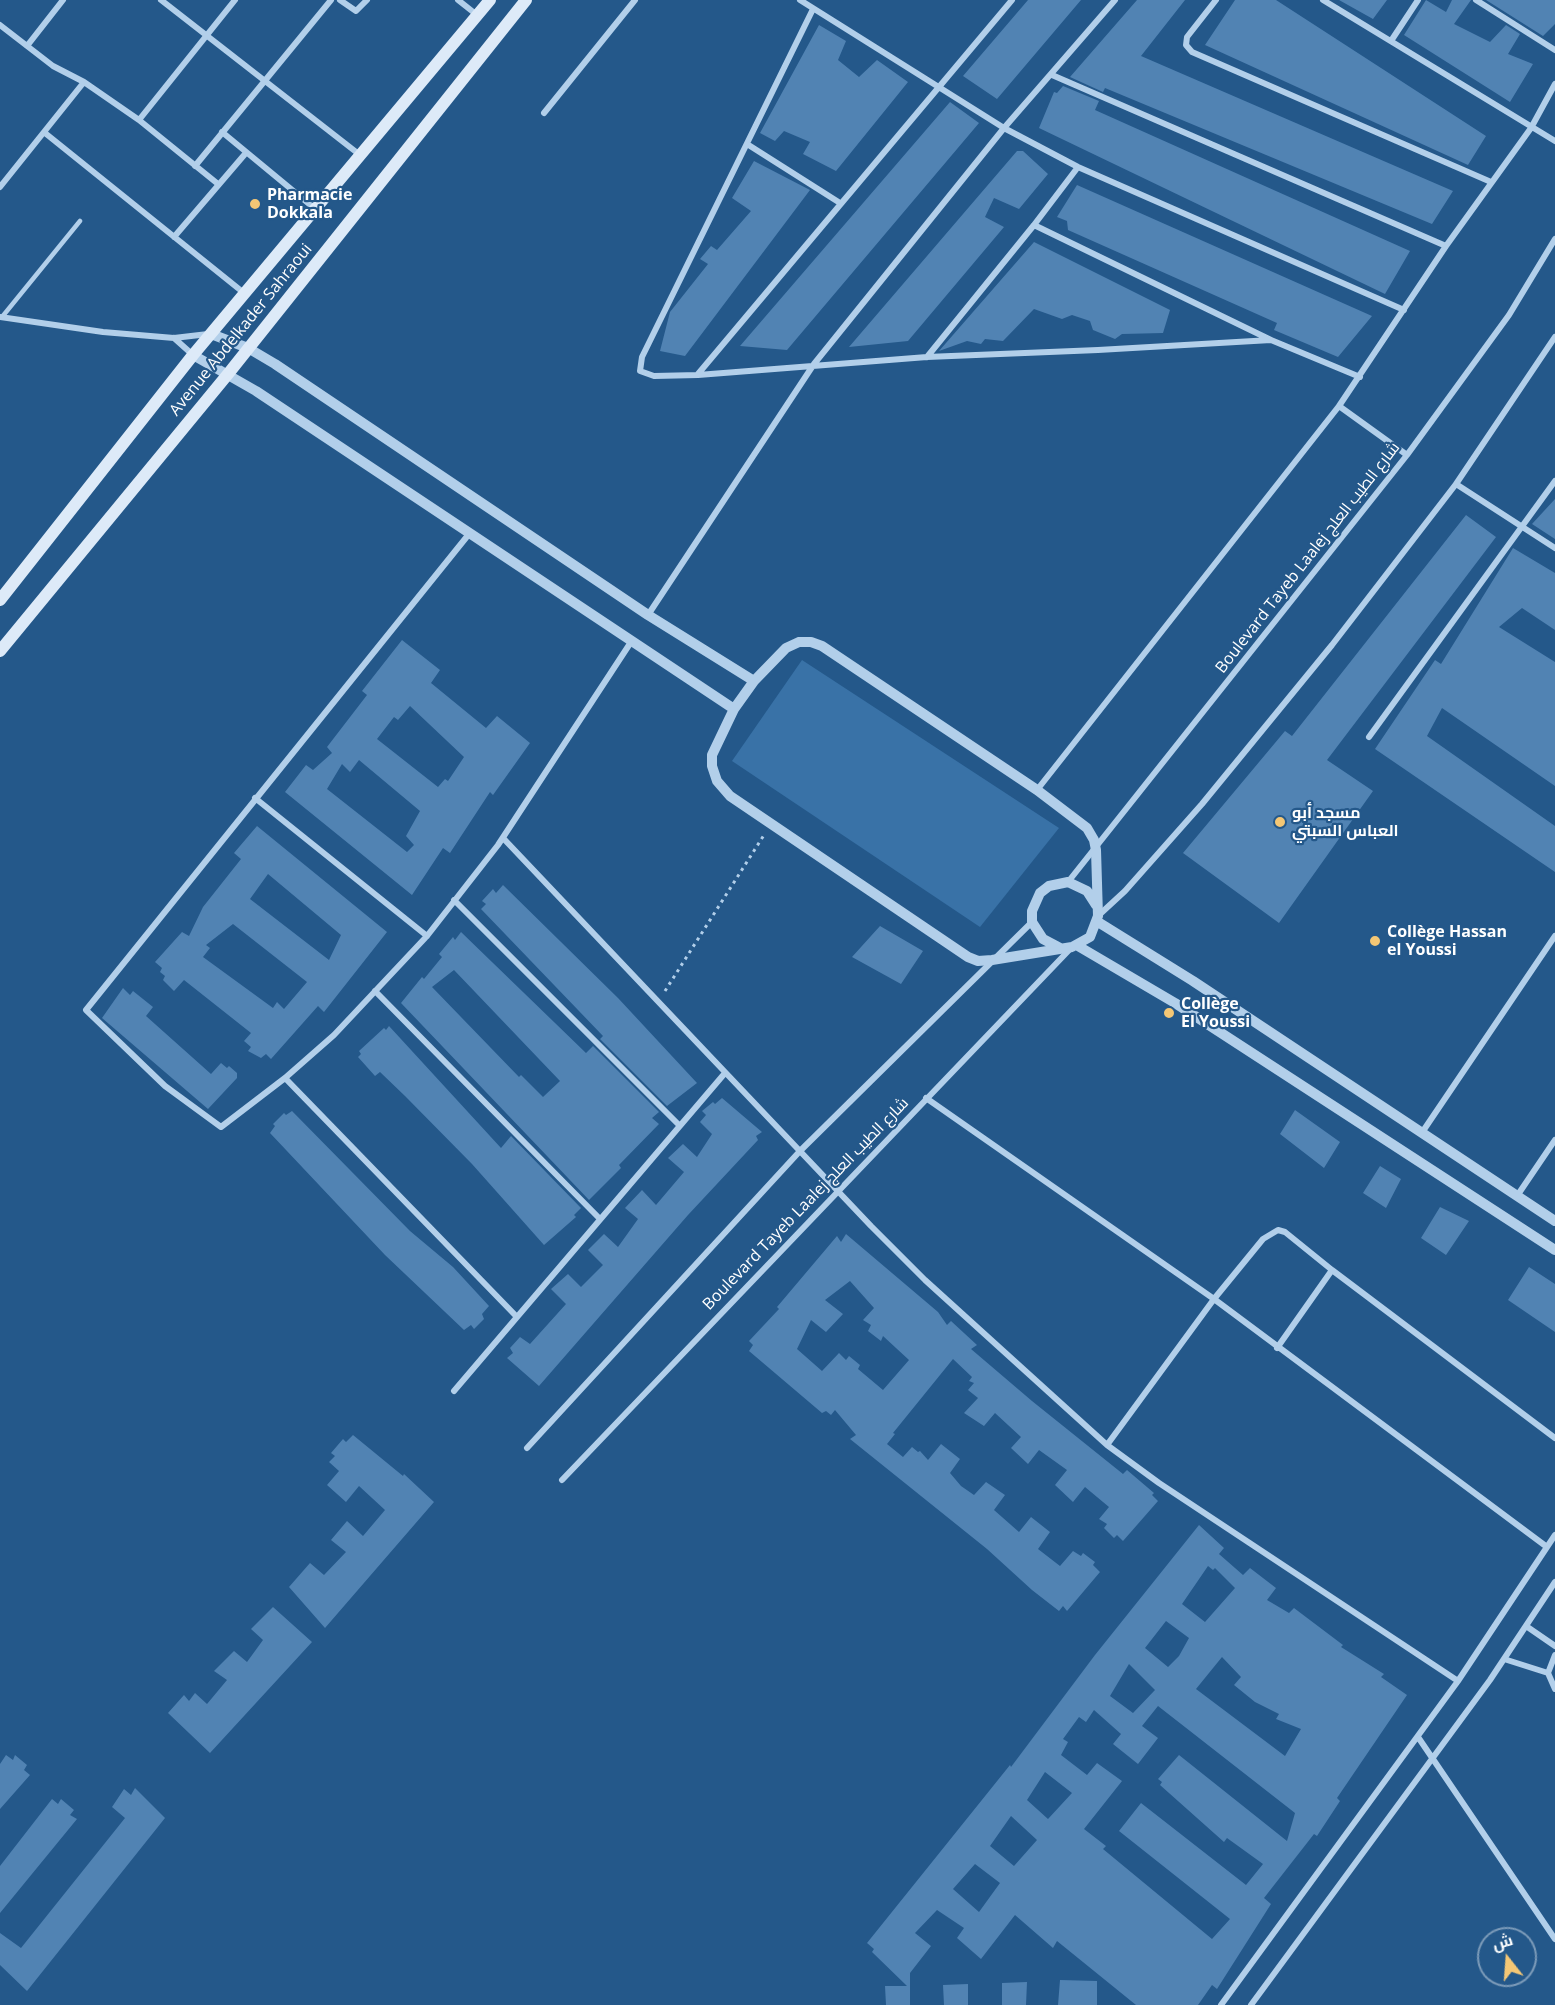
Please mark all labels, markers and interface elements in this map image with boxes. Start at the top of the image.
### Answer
place label: Pharmacie Dokkala [267,185,352,223]
marker: Pharmacie Dokkala [248,197,262,211]
street label: Avenue Abdelkader Sahraoui [166,240,316,420]
street label: Boulevard Tayeb Laalej شارع الطيب العلج [1212,439,1404,677]
place label: مسجد أبو العباس السبتي [1292,803,1399,841]
marker: مسجد أبو العباس السبتي [1273,815,1287,829]
place label: Collège Hassan el Youssi [1387,922,1507,960]
marker: Collège Hassan el Youssi [1368,934,1382,948]
place label: Collège El Youssi [1181,994,1250,1032]
marker: Collège El Youssi [1162,1006,1176,1020]
street label: Boulevard Tayeb Laalej شارع الطيب العلج [699,1094,913,1314]
north arrow [1477,1927,1537,1987]
text: ش [1489,1928,1515,1955]

